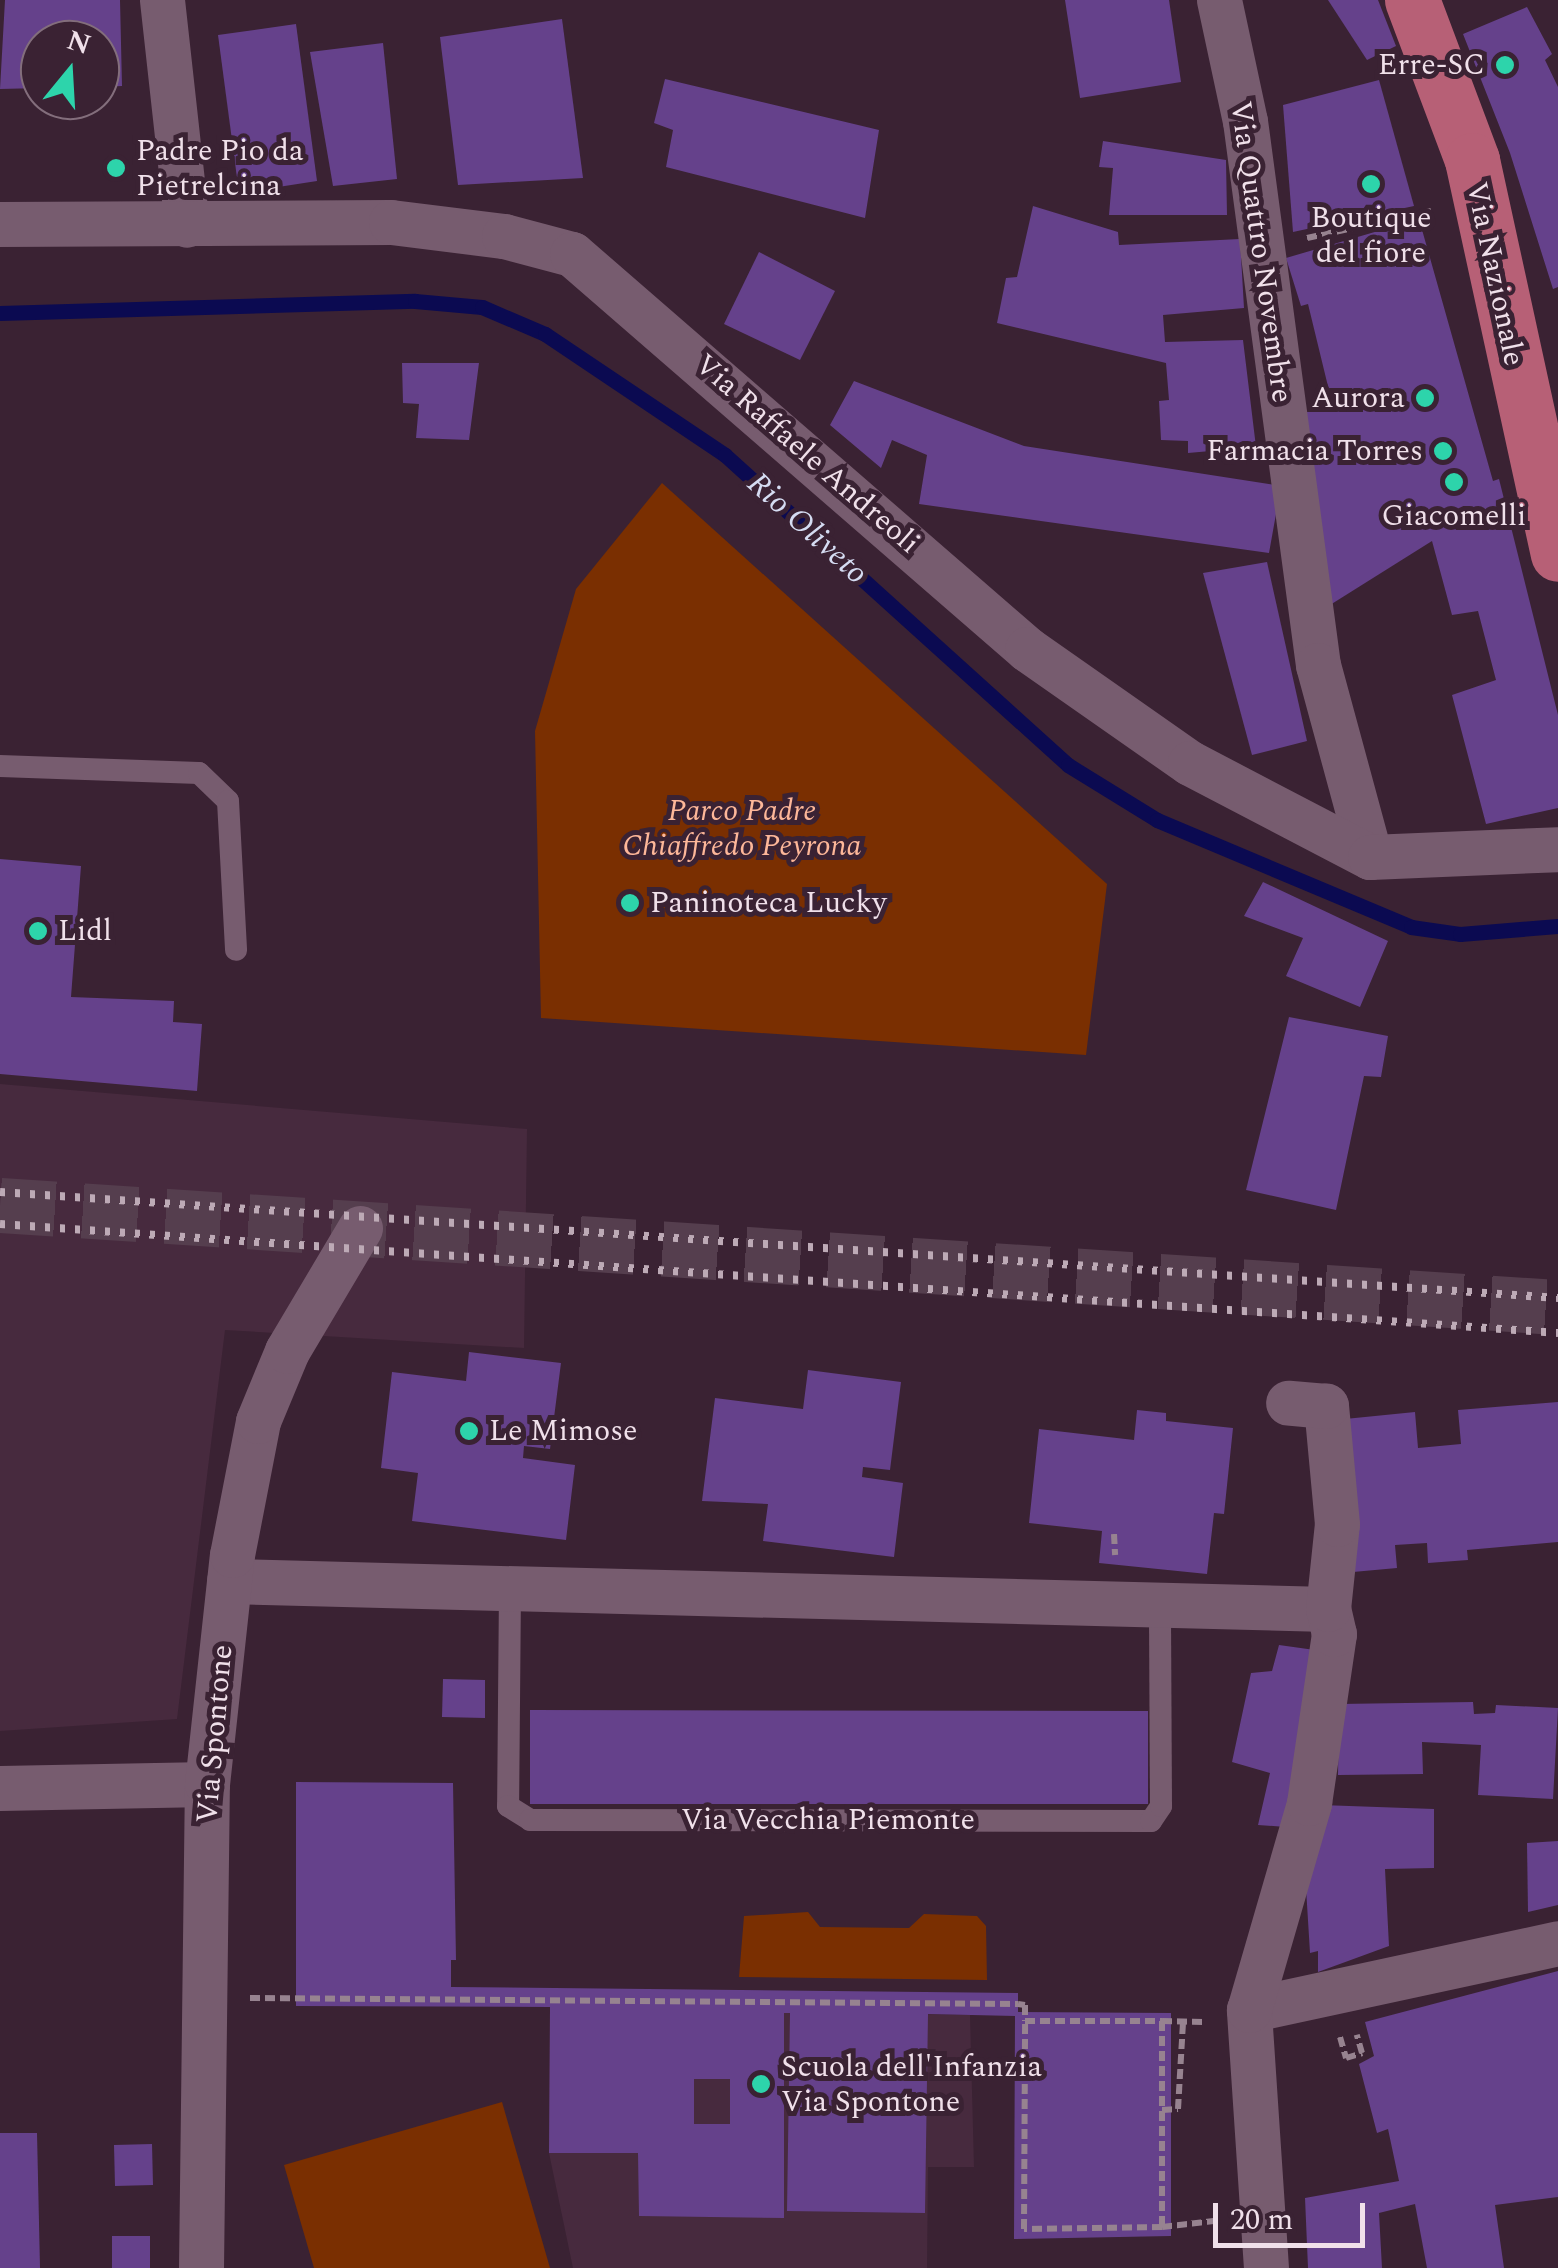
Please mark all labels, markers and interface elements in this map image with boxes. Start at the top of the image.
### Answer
text: N [61,19,96,67]
north arrow [20,20,120,120]
place label: Erre-SC [1378,47,1485,83]
marker: Erre-SC [1494,54,1516,76]
street label: Via Quattro Novembre [1222,99,1300,405]
place label: Padre Pio da Pietrelcina [136,133,304,204]
marker: Padre Pio da Pietrelcina [105,157,127,179]
marker: Boutique del fiore [1360,173,1382,195]
street label: Via Nazionale [1458,179,1532,369]
place label: Boutique del fiore [1310,200,1432,270]
street label: Via Raffaele Andreoli [687,346,927,562]
place label: Aurora [1311,380,1405,416]
marker: Aurora [1414,387,1436,409]
place label: Farmacia Torres [1206,433,1423,469]
marker: Farmacia Torres [1432,440,1454,462]
water label: Rio Oliveto [739,465,875,593]
marker: Giacomelli [1443,471,1465,493]
place label: Giacomelli [1381,498,1527,534]
park label: Parco Padre Chiaffredo Peyrona [622,793,862,864]
place label: Paninoteca Lucky [650,885,887,921]
marker: Paninoteca Lucky [619,892,641,914]
place label: Lidl [58,913,112,949]
marker: Lidl [27,920,49,942]
place label: Le Mimose [489,1413,638,1449]
marker: Le Mimose [458,1420,480,1442]
street label: Via Spontone [189,1643,241,1825]
street label: Via Vecchia Piemonte [681,1802,975,1838]
place label: Scuola dell'Infanzia Via Spontone [781,2049,1042,2120]
marker: Scuola dell'Infanzia Via Spontone [750,2073,772,2095]
scale bar [1218,2183,1370,2245]
text: 20 m [1230,2197,1293,2243]

